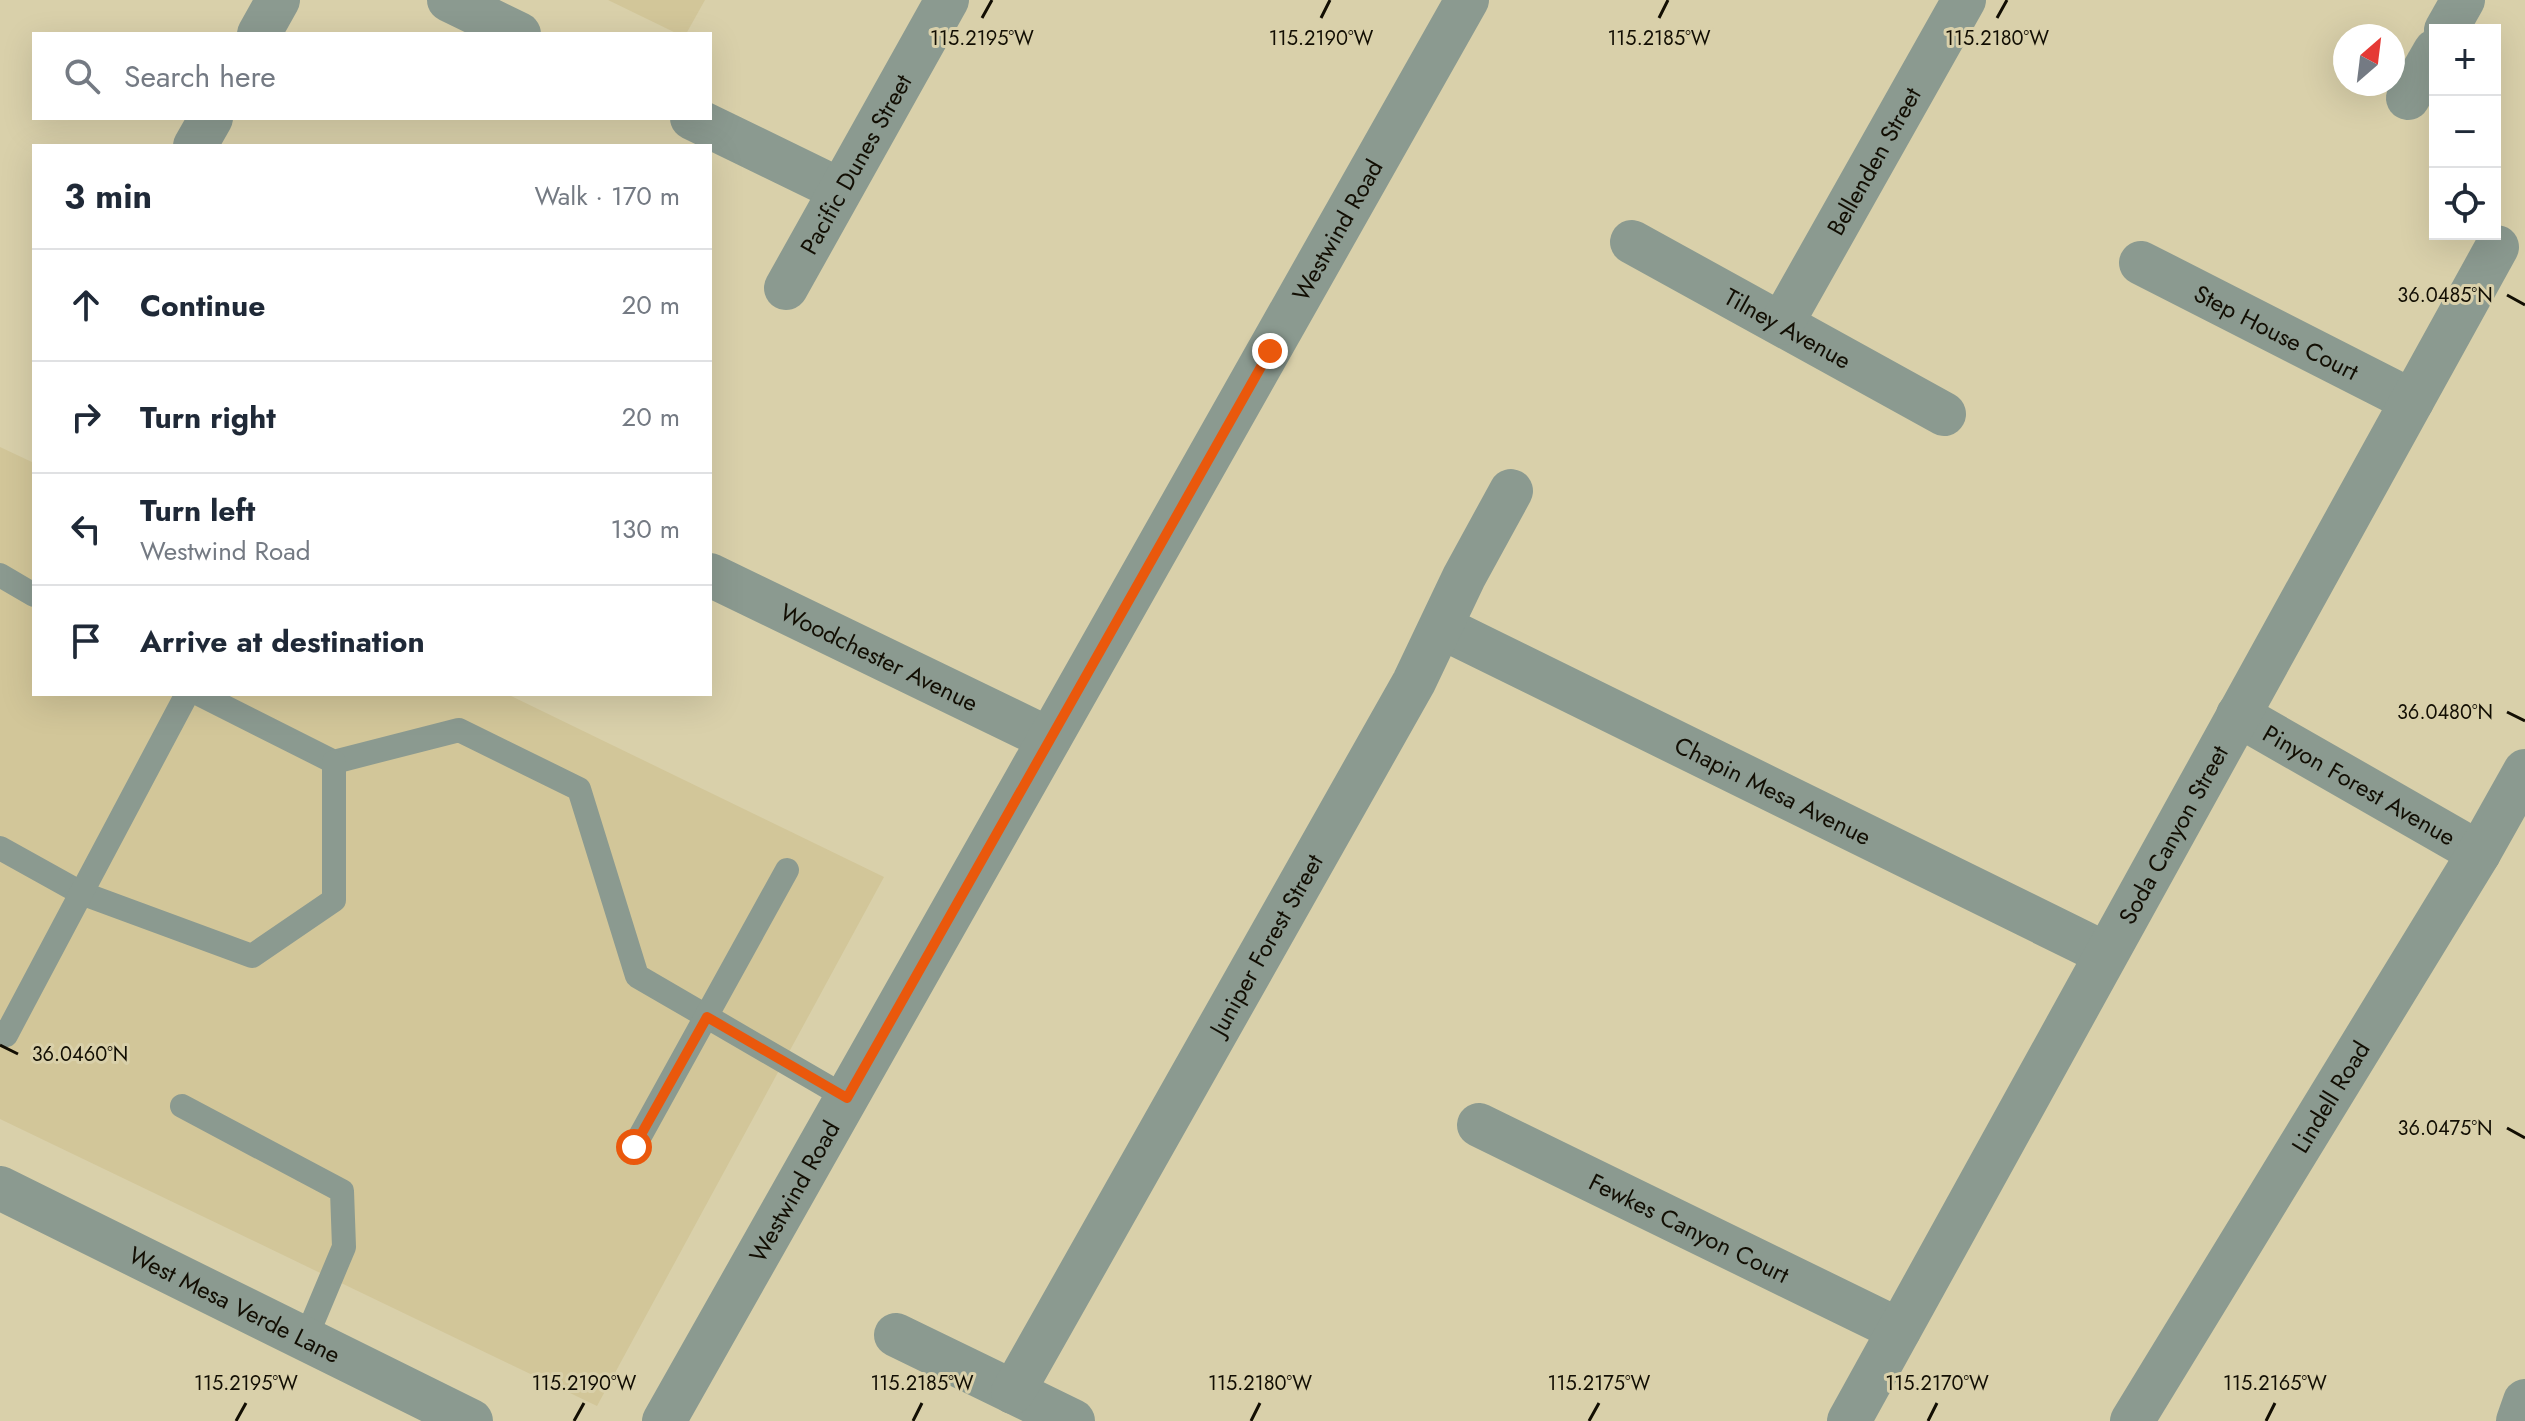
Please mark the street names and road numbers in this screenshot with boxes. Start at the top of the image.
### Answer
street label: Pacific Dunes Street [791,67,920,261]
street label: Bellenden Street [1818,80,1929,241]
street label: Westwind Road [1283,153,1391,307]
street label: Step House Court [2188,275,2365,389]
street label: Tilney Avenue [1718,279,1858,377]
street label: Woodchester Avenue [774,594,984,720]
street label: Pinyon Forest Avenue [2257,715,2462,854]
street label: Chapin Mesa Avenue [1669,727,1877,854]
street label: Soda Canyon Street [2109,738,2236,930]
street label: Juniper Forest Street [1199,847,1331,1044]
street label: Lindell Road [2282,1034,2378,1160]
street label: Westwind Road [740,1114,848,1268]
street label: Fewkes Canyon Court [1583,1164,1796,1291]
street label: West Mesa Verde Lane [123,1237,347,1371]

